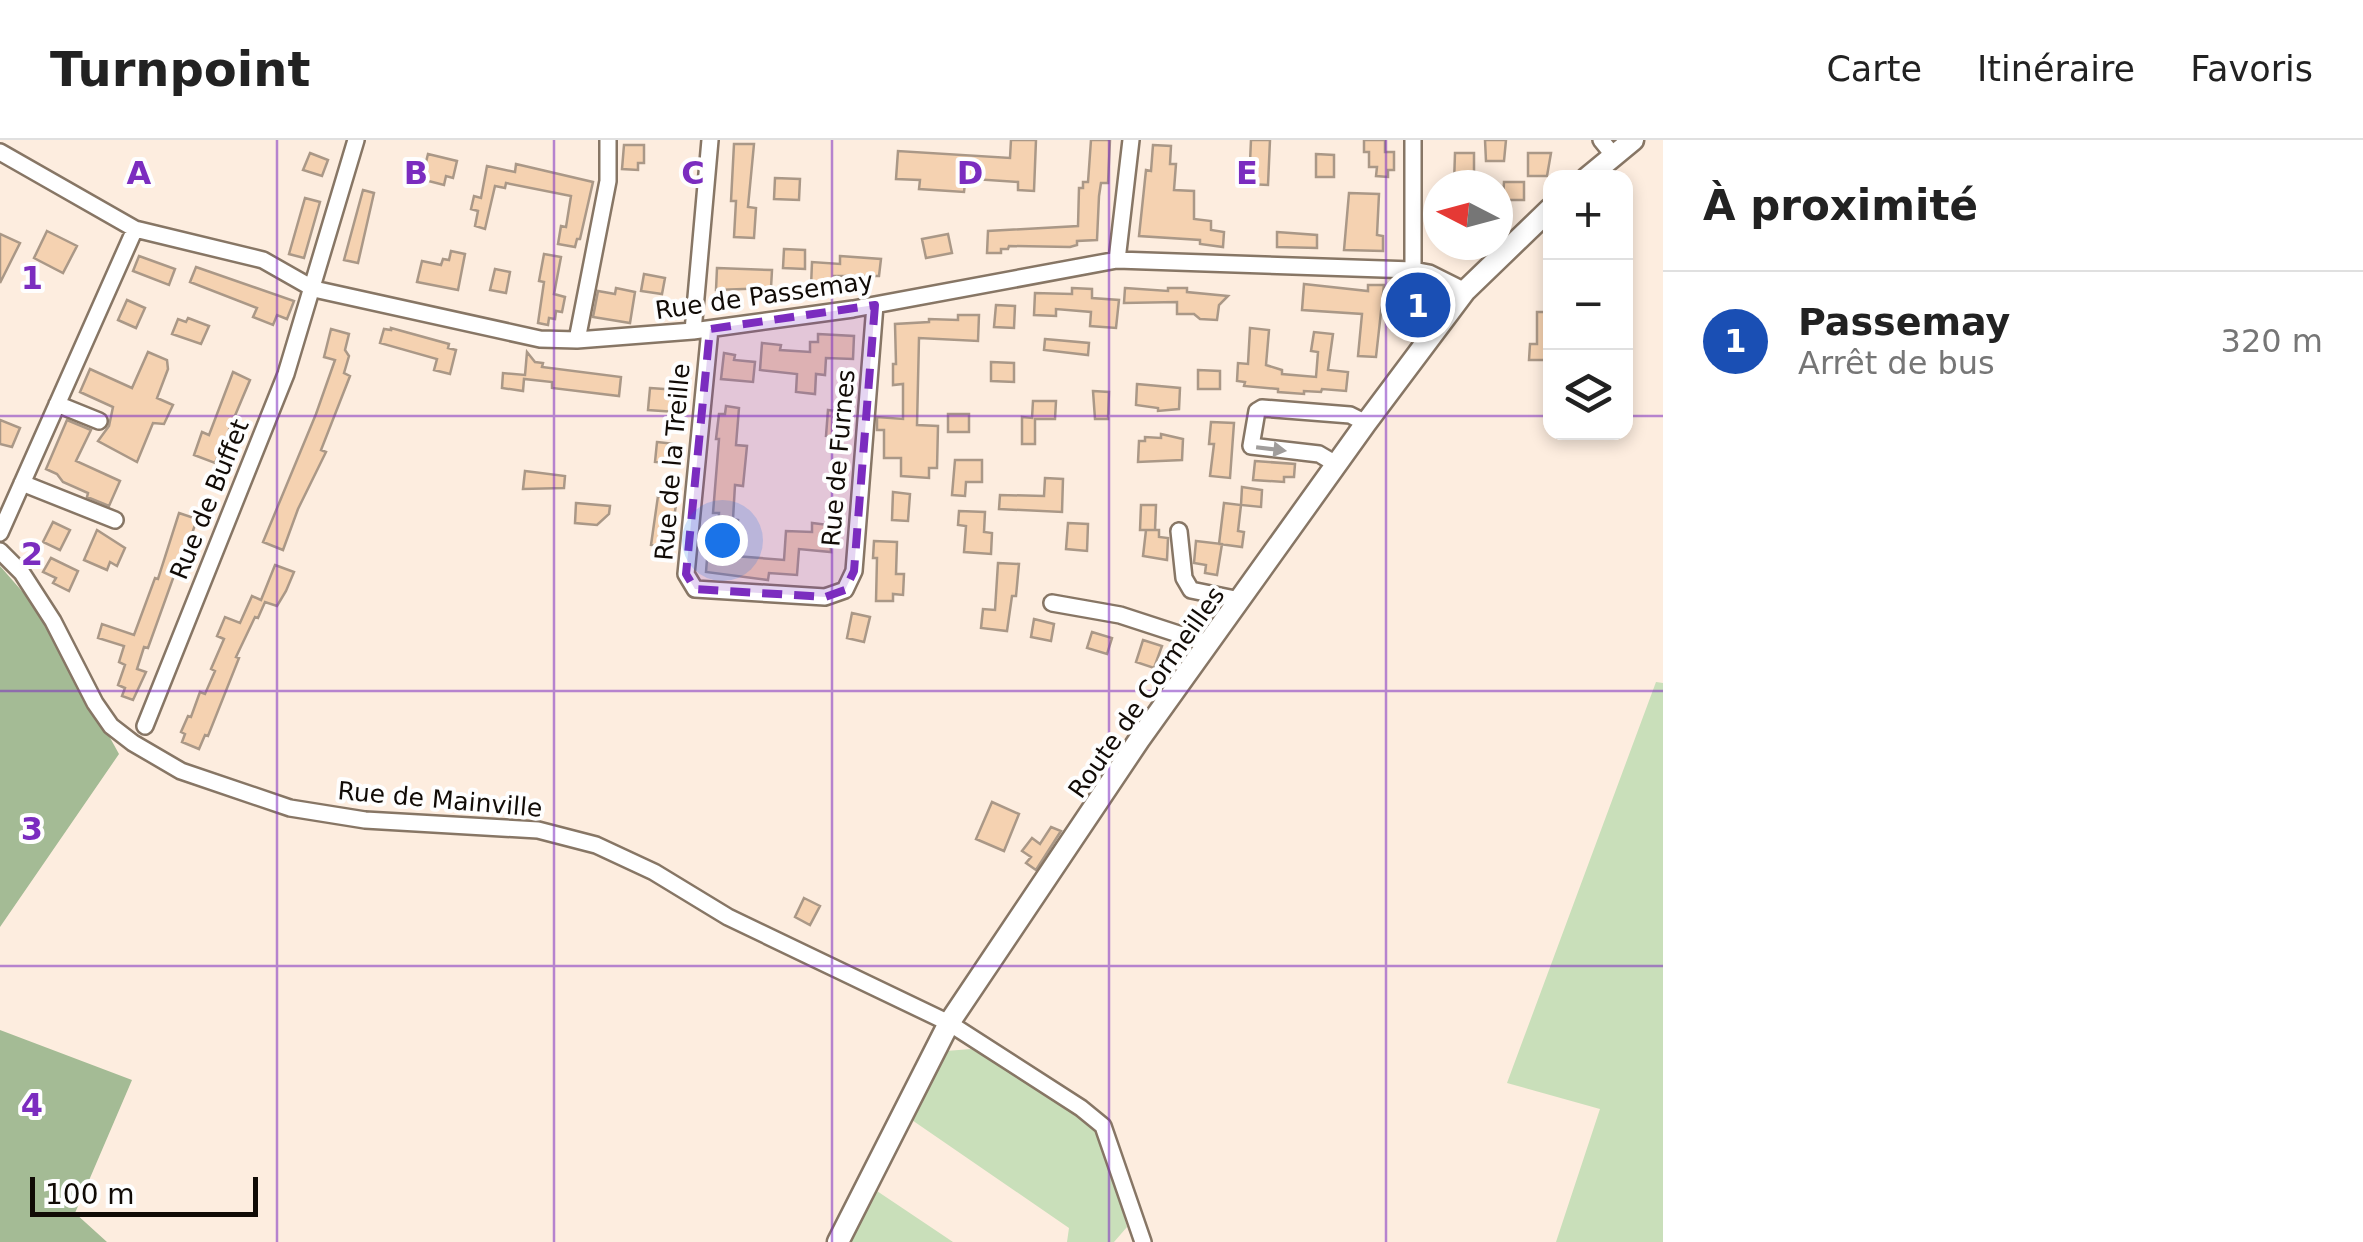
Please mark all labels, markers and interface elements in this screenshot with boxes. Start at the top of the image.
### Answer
text: Turnpoint [50,41,310,97]
text: Carte [1826,49,1922,89]
text: Itinéraire [1977,49,2135,89]
text: Favoris [2190,49,2313,89]
text: A [127,154,152,192]
text: B [404,154,428,192]
text: C [681,154,705,192]
text: D [957,154,983,192]
text: E [1236,154,1258,192]
north arrow [1423,170,1513,260]
map controls [1543,170,1633,440]
button: + [1543,170,1633,260]
text: À proximité [1703,181,1978,230]
text: 1 [21,259,43,297]
button: − [1543,260,1633,350]
street label: Rue de Passemay [653,266,875,325]
pin: 1 [1386,268,1450,342]
text: Passemay [1798,300,2010,344]
text: 1 [1724,322,1747,360]
text: 320 m [2221,322,2323,360]
text: Arrêt de bus [1798,344,1995,382]
button: layers [1543,350,1633,440]
street label: Rue de la Treille [649,362,696,562]
street label: Rue de Furnes [816,368,861,548]
street label: Rue de Buffet [164,415,255,583]
one-way arrow [1255,441,1287,457]
your location [697,515,748,566]
text: 2 [21,535,43,573]
street label: Route de Cormeilles [1062,581,1230,804]
street label: Rue de Mainville [336,776,543,823]
text: 3 [21,810,43,848]
text: 4 [21,1086,43,1124]
scale bar [30,1172,258,1216]
text: 100 m [45,1178,135,1211]

